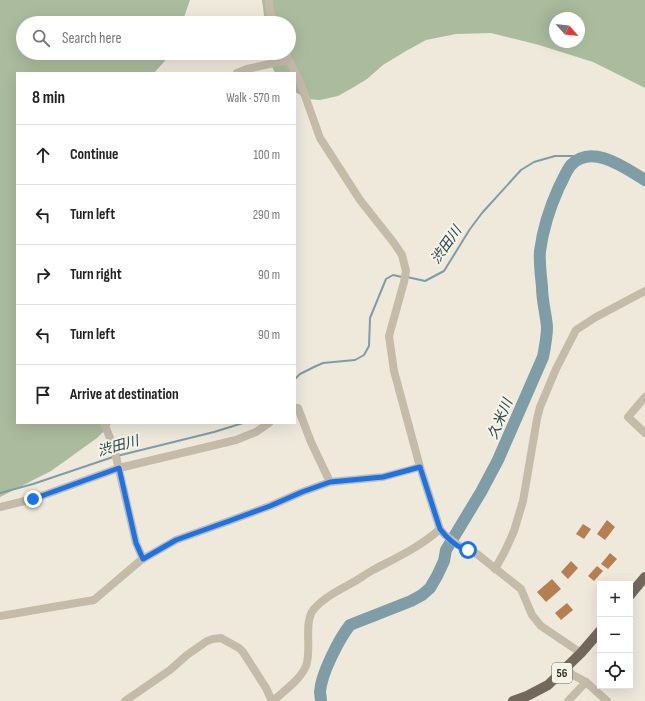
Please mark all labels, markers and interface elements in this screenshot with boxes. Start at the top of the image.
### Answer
north arrow [549,12,585,48]
search box [16,16,296,60]
icon: search [30,27,52,49]
text: Search here [62,29,122,48]
text: 8 min [32,88,65,108]
text: Walk · 570 m [226,90,280,106]
icon: ahead [32,144,54,166]
text: Continue [70,145,119,164]
text: 100 m [253,147,280,163]
icon: left [32,204,54,226]
text: Turn left [70,205,115,224]
text: 290 m [253,207,280,223]
water label: 渋田川 [427,221,466,267]
icon: right [32,264,54,286]
text: Turn right [70,265,122,284]
text: 90 m [258,267,280,283]
icon: left [32,324,54,346]
text: Turn left [70,325,115,344]
text: 90 m [258,327,280,343]
icon: arrive [32,384,54,406]
text: Arrive at destination [70,385,179,404]
water label: 久米川 [484,395,517,442]
water label: 渋田川 [95,431,142,460]
route end [24,490,42,508]
route start [459,541,477,559]
map controls [597,581,633,689]
button: + [597,581,633,617]
button: − [597,617,633,653]
button: locate [597,653,633,689]
road number: 56 [552,663,572,683]

